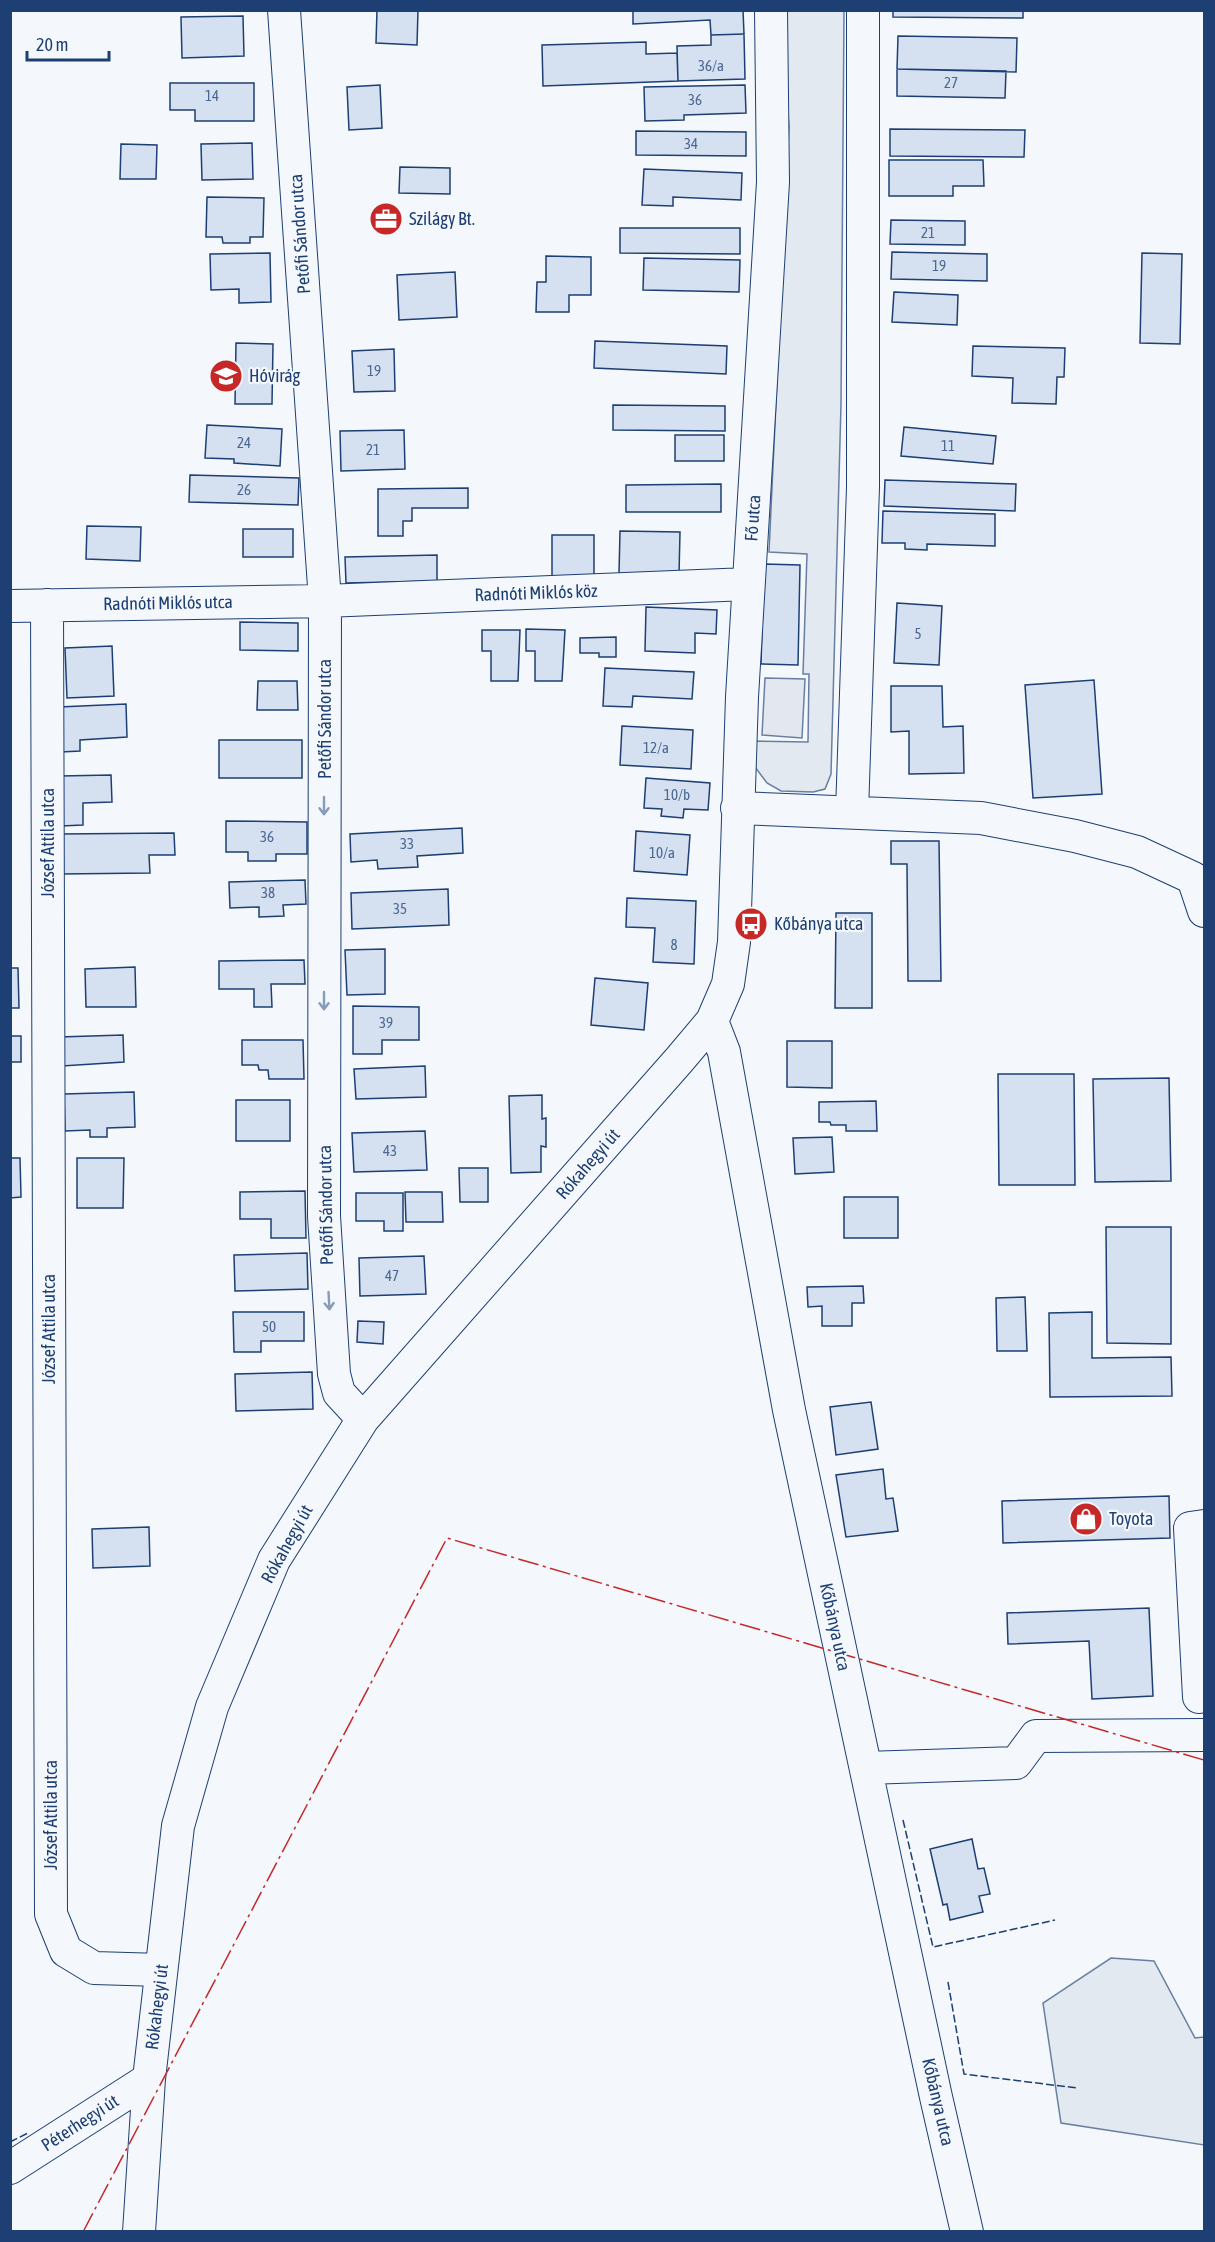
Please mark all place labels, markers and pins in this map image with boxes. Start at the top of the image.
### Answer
office icon: Szilágy Bt. [368,201,404,237]
place label: Szilágy Bt. [409,208,475,229]
school or university icon: Hóvirág [208,358,244,394]
place label: Hóvirág [249,365,301,386]
bus stop icon: Kőbánya utca [733,906,769,942]
place label: Kőbánya utca [774,913,863,934]
shop icon: Toyota [1068,1501,1104,1537]
place label: Toyota [1109,1508,1153,1529]

